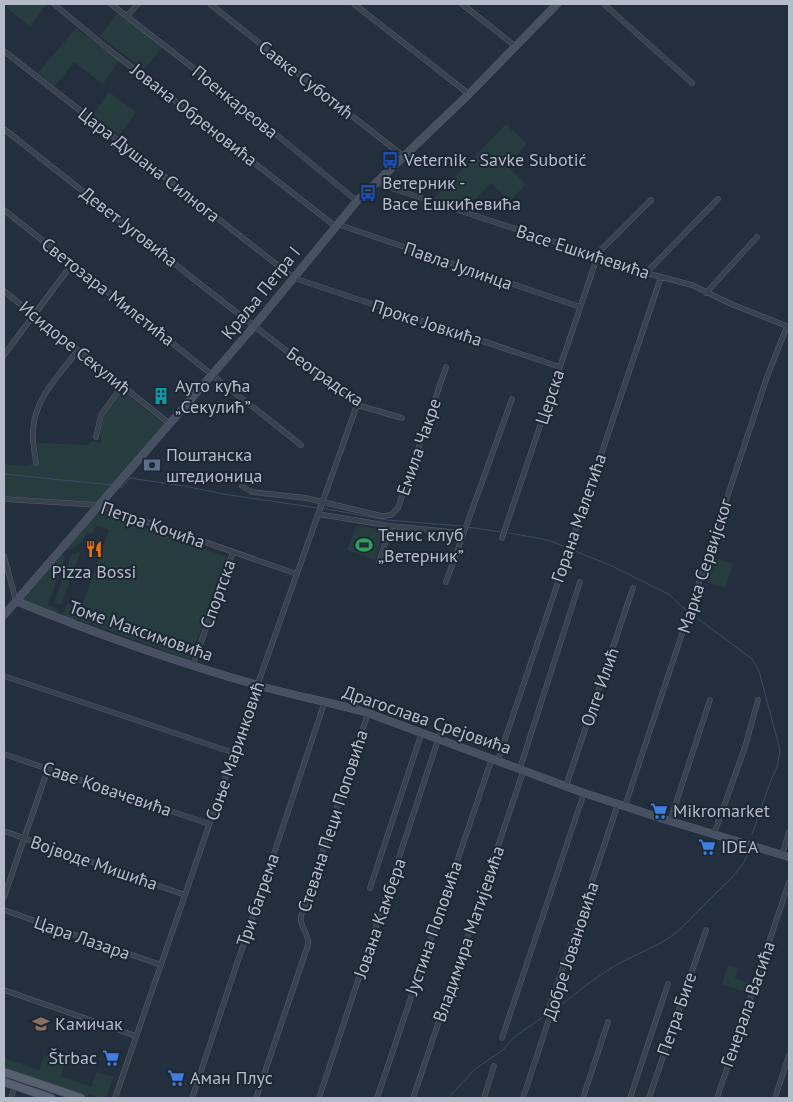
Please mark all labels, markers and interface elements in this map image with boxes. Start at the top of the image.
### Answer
street label: Савке Суботић [254,35,359,124]
street label: Јована Обреновића [126,58,262,171]
street label: Поенкареова [188,60,283,143]
street label: Цара Душана Силнога [74,102,225,227]
place label: Veternik - Savke Subotić [403,148,587,171]
bus stop icon: Veternik - Savke Subotić [380,150,400,170]
place label: Ветерник - Васе Ешкићевића [382,171,521,215]
street label: Девет Југовића [76,181,183,272]
bus stop icon: Ветерник - Васе Ешкићевића [358,183,378,203]
street label: Васе Ешкићевића [513,219,653,284]
street label: Светозара Милетића [37,232,180,351]
street label: Павла Јулинца [401,236,515,295]
street label: Краља Петра I [216,241,305,344]
street label: Проке Јовкића [369,294,485,351]
street label: Исидоре Секулић [15,295,136,400]
street label: Београдска [282,342,368,412]
street label: Церска [530,366,569,427]
place label: Ауто кућа „Секулић” [175,374,251,418]
building icon: Ауто кућа „Секулић” [151,386,171,406]
street label: Емила Чакре [391,395,446,498]
place label: Поштанска штедионица [166,443,262,487]
street label: Горана Малетића [546,450,611,585]
bank icon: Поштанска штедионица [142,455,162,475]
street label: Марка Сервијског [672,495,737,636]
street label: Петра Кочића [98,496,208,553]
place label: Тенис клуб „Ветерник” [378,523,464,567]
sports icon: Тенис клуб „Ветерник” [354,535,374,555]
restaurant icon: Pizza Bossi [84,539,104,559]
street label: Спортска [194,556,241,631]
place label: Pizza Bossi [52,560,136,583]
street label: Томе Максимовића [66,595,216,666]
street label: Олге Илић [575,644,624,729]
street label: Соње Маринковић [200,678,269,824]
street label: Драгослава Срејовића [340,680,514,759]
street label: Стевана Пеци Поповића [292,727,373,915]
street label: Саве Ковачевића [40,756,175,821]
place label: Mikromarket [673,799,770,822]
supermarket icon: Mikromarket [649,801,669,821]
street label: Војводе Мишића [27,830,161,895]
place label: IDEA [721,835,759,858]
supermarket icon: IDEA [697,837,717,857]
street label: Владимира Матијевића [428,843,509,1025]
street label: Три багрема [231,850,284,949]
street label: Јована Камбера [348,855,411,982]
street label: Јустина Поповића [400,858,467,999]
street label: Добре Јовановића [537,879,604,1023]
street label: Цара Лазара [31,910,133,965]
street label: Генерала Васића [715,938,780,1070]
street label: Петра Биге [652,969,702,1059]
place label: Камичак [55,1012,123,1035]
school or university icon: Камичак [31,1014,51,1034]
place label: Štrbac [48,1046,97,1069]
supermarket icon: Štrbac [101,1048,121,1068]
place label: Аман Плус [190,1066,273,1089]
supermarket icon: Аман Плус [166,1068,186,1088]

